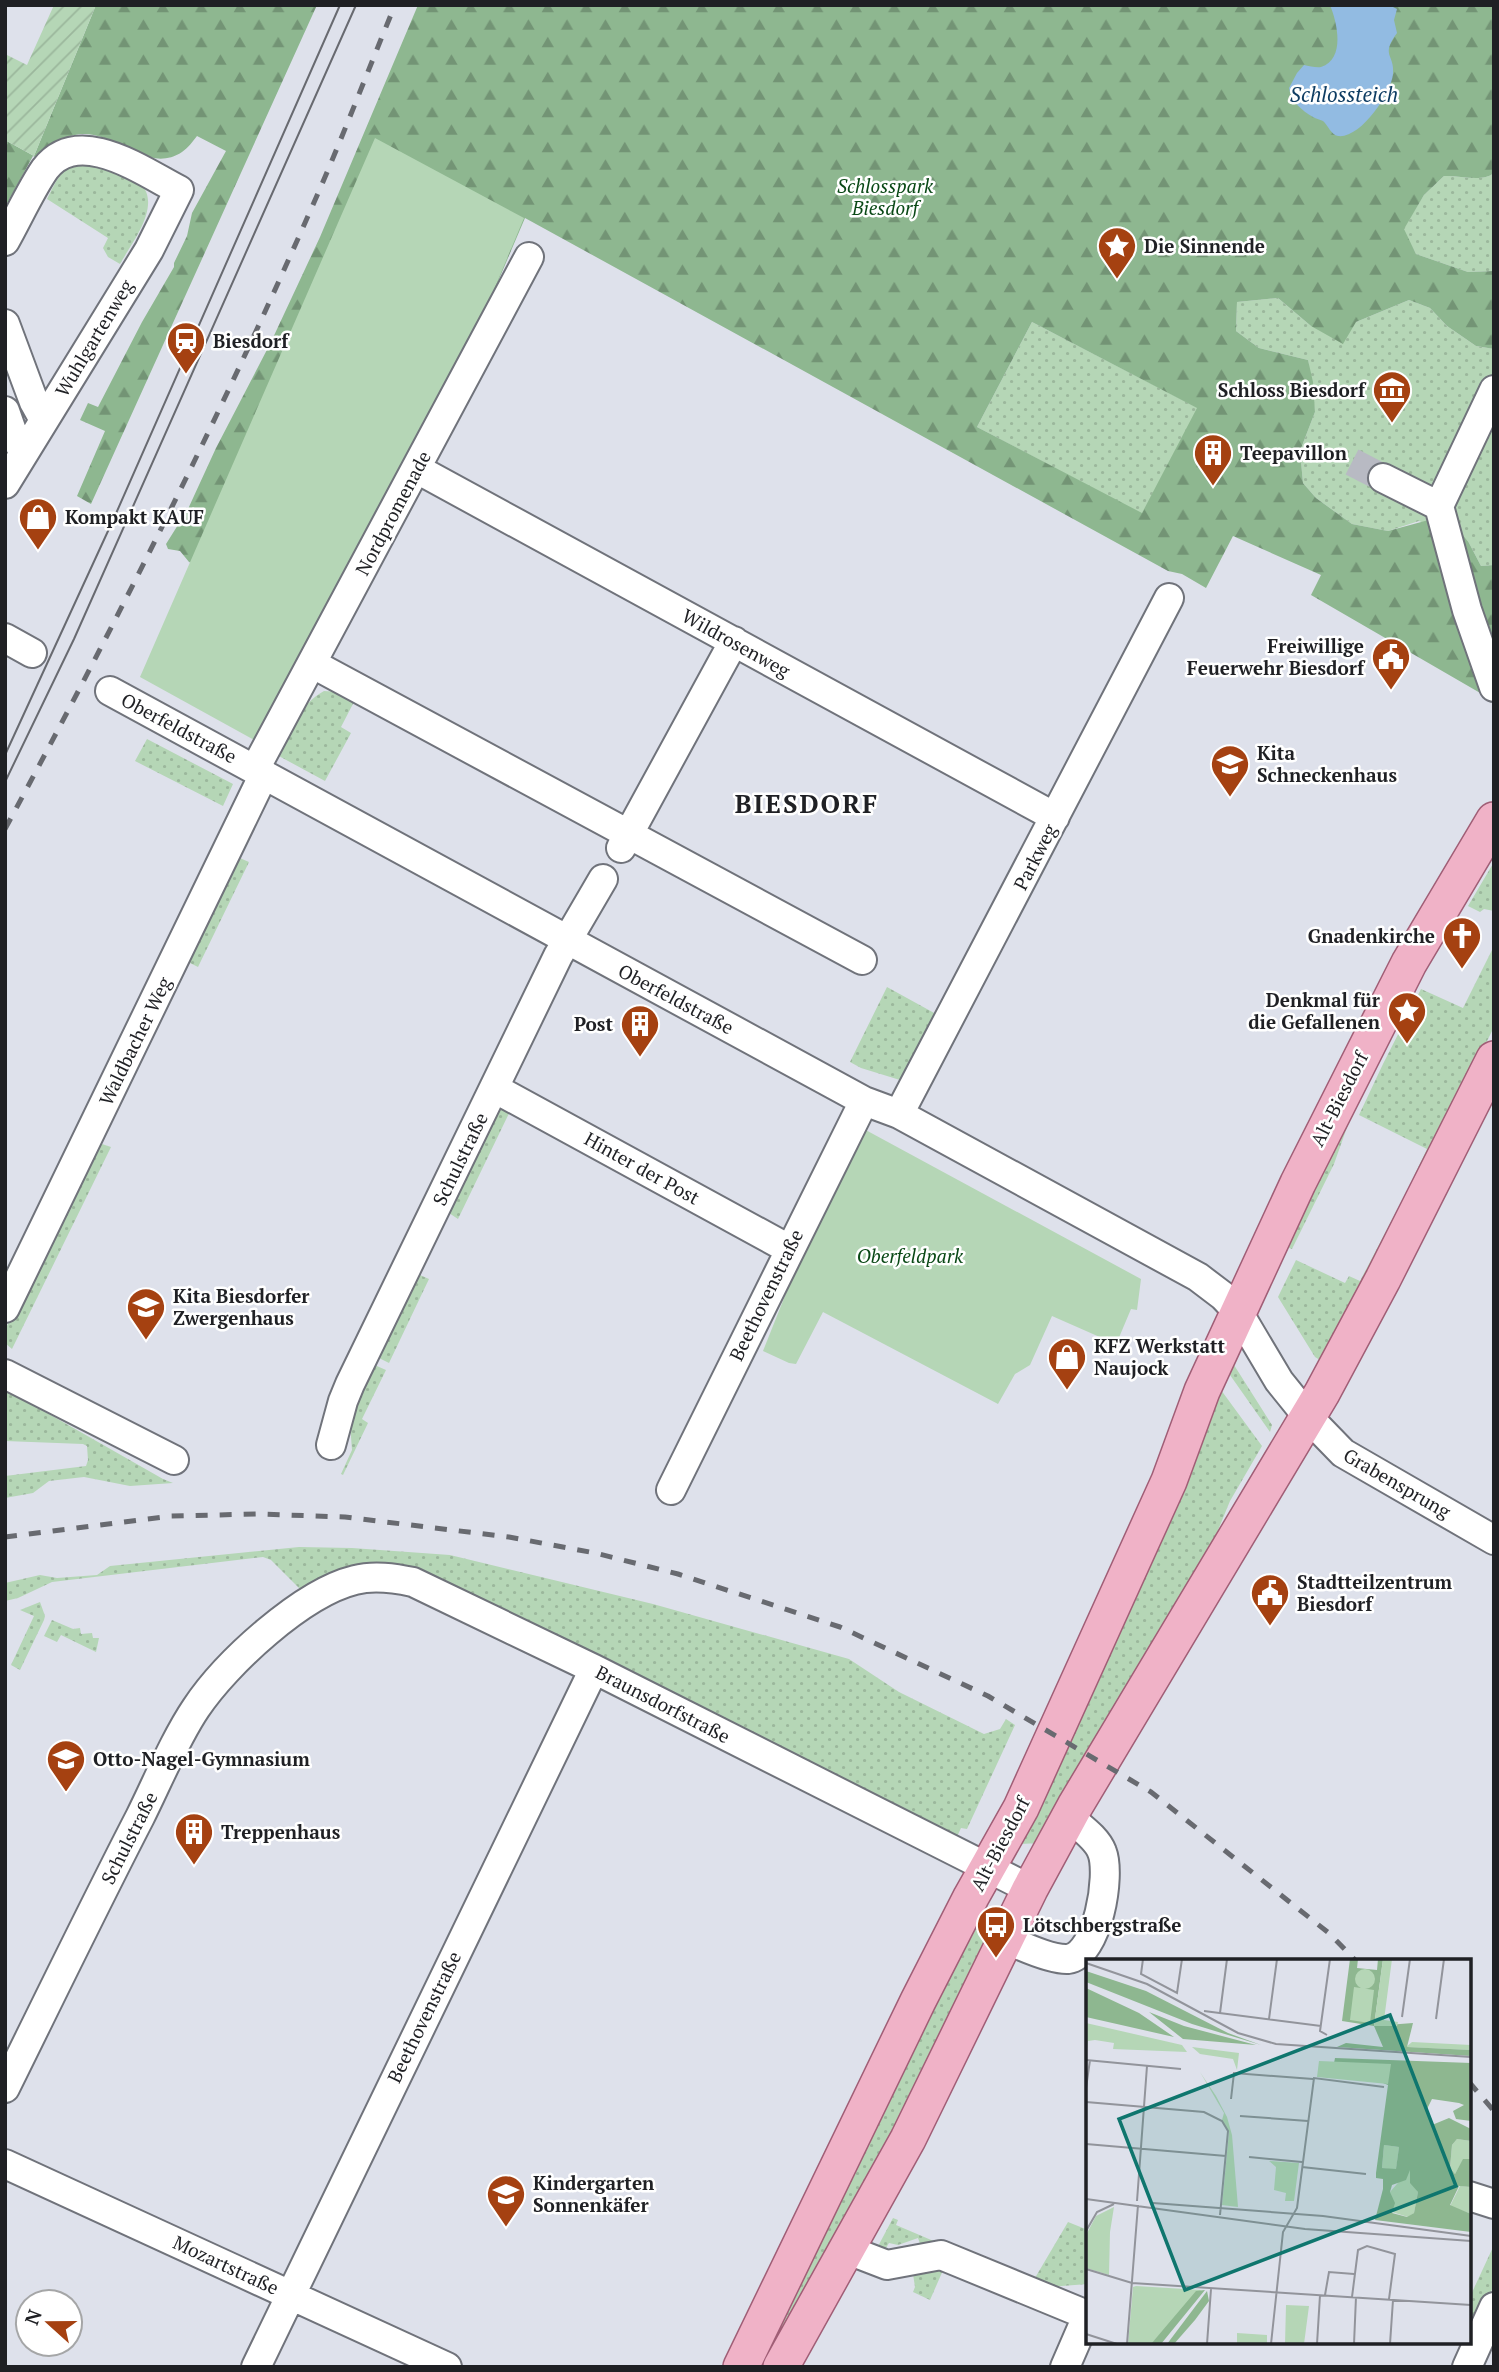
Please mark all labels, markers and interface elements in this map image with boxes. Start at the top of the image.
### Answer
water label: Schlossteich [1290,80,1398,108]
park label: Schlosspark Biesdorf [837,173,934,220]
place icon: Die Sinnende [1096,225,1138,280]
place label: Die Sinnende [1144,233,1265,258]
street label: Wuhlgartenweg [49,274,139,401]
station icon: Biesdorf [165,320,207,375]
place label: Biesdorf [213,328,290,353]
museum icon: Schloss Biesdorf [1371,369,1413,424]
place label: Schloss Biesdorf [1218,377,1367,402]
building icon: Teepavillon [1192,432,1234,487]
place label: Teepavillon [1240,440,1348,465]
street label: Nordpromenade [349,446,436,579]
shop icon: Kompakt KAUF [17,496,59,551]
place label: Kompakt KAUF [65,504,204,529]
street label: Wildrosenweg [678,603,796,683]
place label: Freiwillige Feuerwehr Biesdorf [1187,633,1366,680]
public building icon: Freiwillige Feuerwehr Biesdorf [1370,636,1412,691]
street label: Oberfeldstraße [117,687,241,768]
place label: Kita Schneckenhaus [1257,740,1397,787]
school or university icon: Kita Schneckenhaus [1209,743,1251,798]
district label: BIESDORF [735,786,879,820]
street label: Parkweg [1007,819,1062,894]
church icon: Gnadenkirche [1441,915,1483,970]
place label: Gnadenkirche [1308,923,1435,948]
street label: Oberfeldstraße [614,958,738,1039]
street label: Waldbacher Weg [93,972,177,1109]
place label: Denkmal für die Gefallenen [1248,987,1381,1034]
place icon: Denkmal für die Gefallenen [1386,990,1428,1045]
building icon: Post [619,1003,661,1058]
place label: Post [574,1011,613,1036]
street label: Alt-Biesdorf [1304,1046,1374,1150]
street label: Schulstraße [426,1108,493,1210]
street label: Hinter der Post [580,1126,704,1210]
street label: Beethovenstraße [723,1225,808,1365]
park label: Oberfeldpark [857,1243,964,1268]
place label: Kita Biesdorfer Zwergenhaus [173,1283,310,1330]
school or university icon: Kita Biesdorfer Zwergenhaus [125,1286,167,1341]
place label: KFZ Werkstatt Naujock [1094,1333,1225,1380]
shop icon: KFZ Werkstatt Naujock [1046,1336,1088,1391]
street label: Grabensprung [1339,1442,1456,1524]
place label: Stadtteilzentrum Biesdorf [1297,1569,1453,1616]
public building icon: Stadtteilzentrum Biesdorf [1249,1572,1291,1627]
street label: Braunsdorfstraße [592,1659,735,1748]
school or university icon: Otto-Nagel-Gymnasium [45,1738,87,1793]
place label: Otto-Nagel-Gymnasium [93,1746,310,1771]
street label: Schulstraße [95,1787,163,1888]
street label: Alt-Biesdorf [964,1791,1035,1895]
building icon: Treppenhaus [173,1811,215,1866]
place label: Treppenhaus [221,1819,341,1844]
bus stop icon: Lötschbergstraße [975,1904,1017,1959]
place label: Lötschbergstraße [1023,1912,1182,1937]
street label: Beethovenstraße [381,1947,466,2087]
inset map [1086,1959,1471,2344]
place label: Kindergarten Sonnenkäfer [533,2170,655,2217]
school or university icon: Kindergarten Sonnenkäfer [485,2173,527,2228]
street label: Mozartstraße [169,2229,283,2300]
north arrow [14,2288,84,2358]
text: N [18,2305,47,2328]

